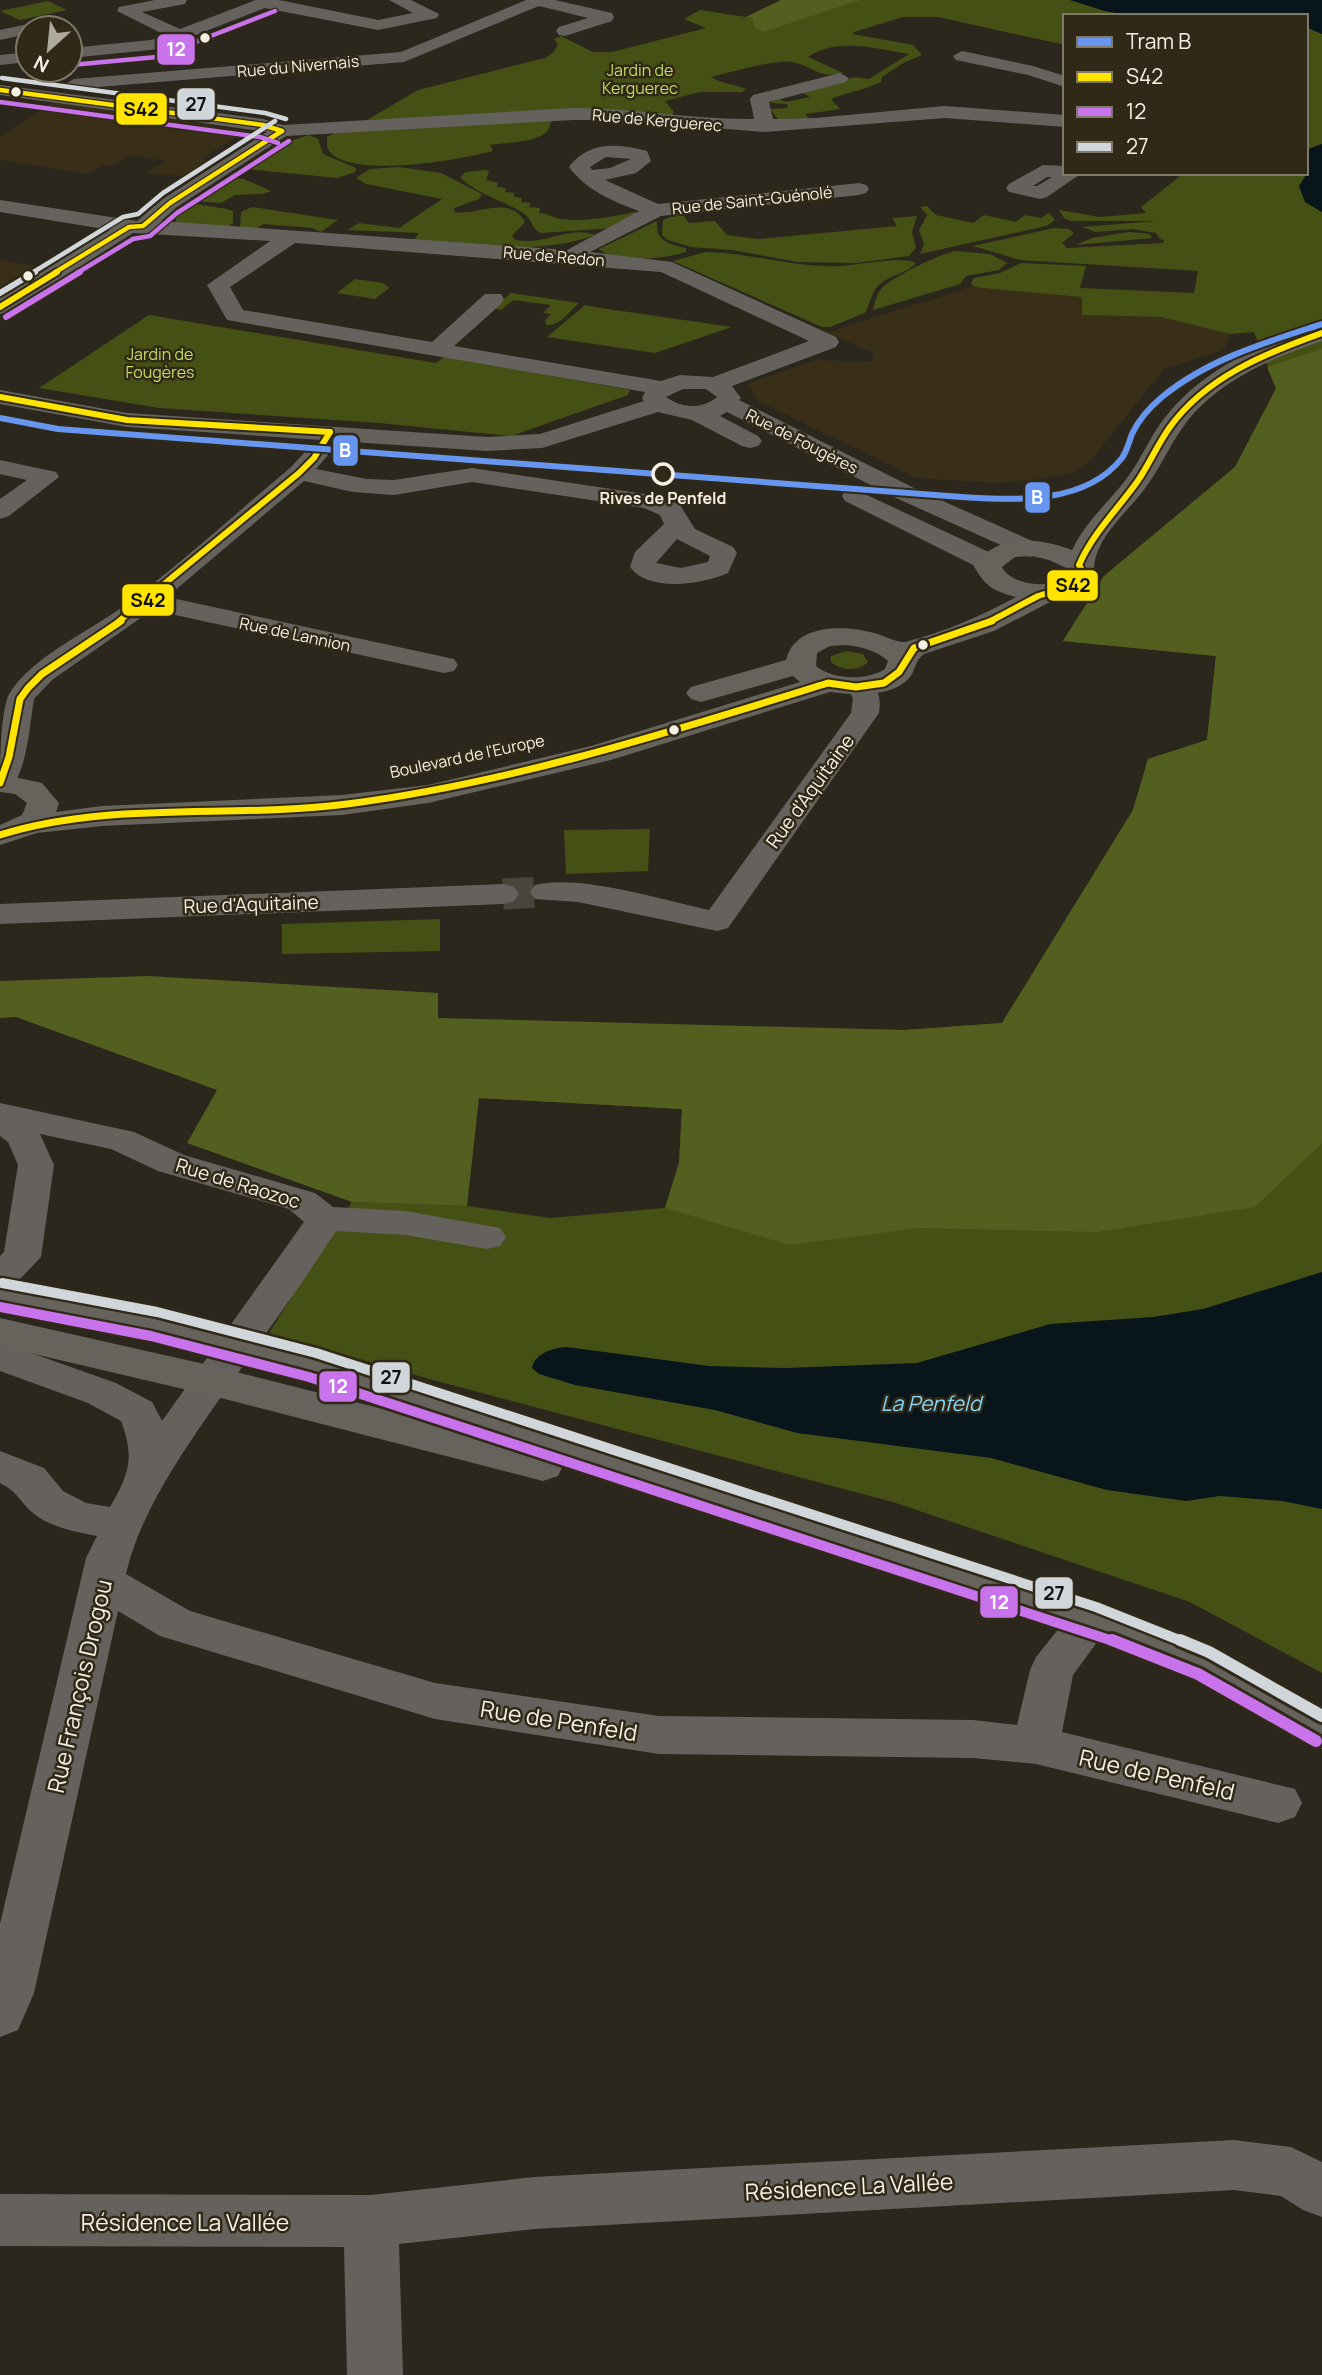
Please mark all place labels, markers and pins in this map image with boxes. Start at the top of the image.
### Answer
unlabelled marker [198,31,212,45]
unlabelled marker [9,85,23,99]
unlabelled marker [21,269,35,283]
marker: Rives de Penfeld [652,463,674,485]
place label: Rives de Penfeld [600,487,726,509]
unlabelled marker [916,638,930,652]
unlabelled marker [667,723,681,737]

